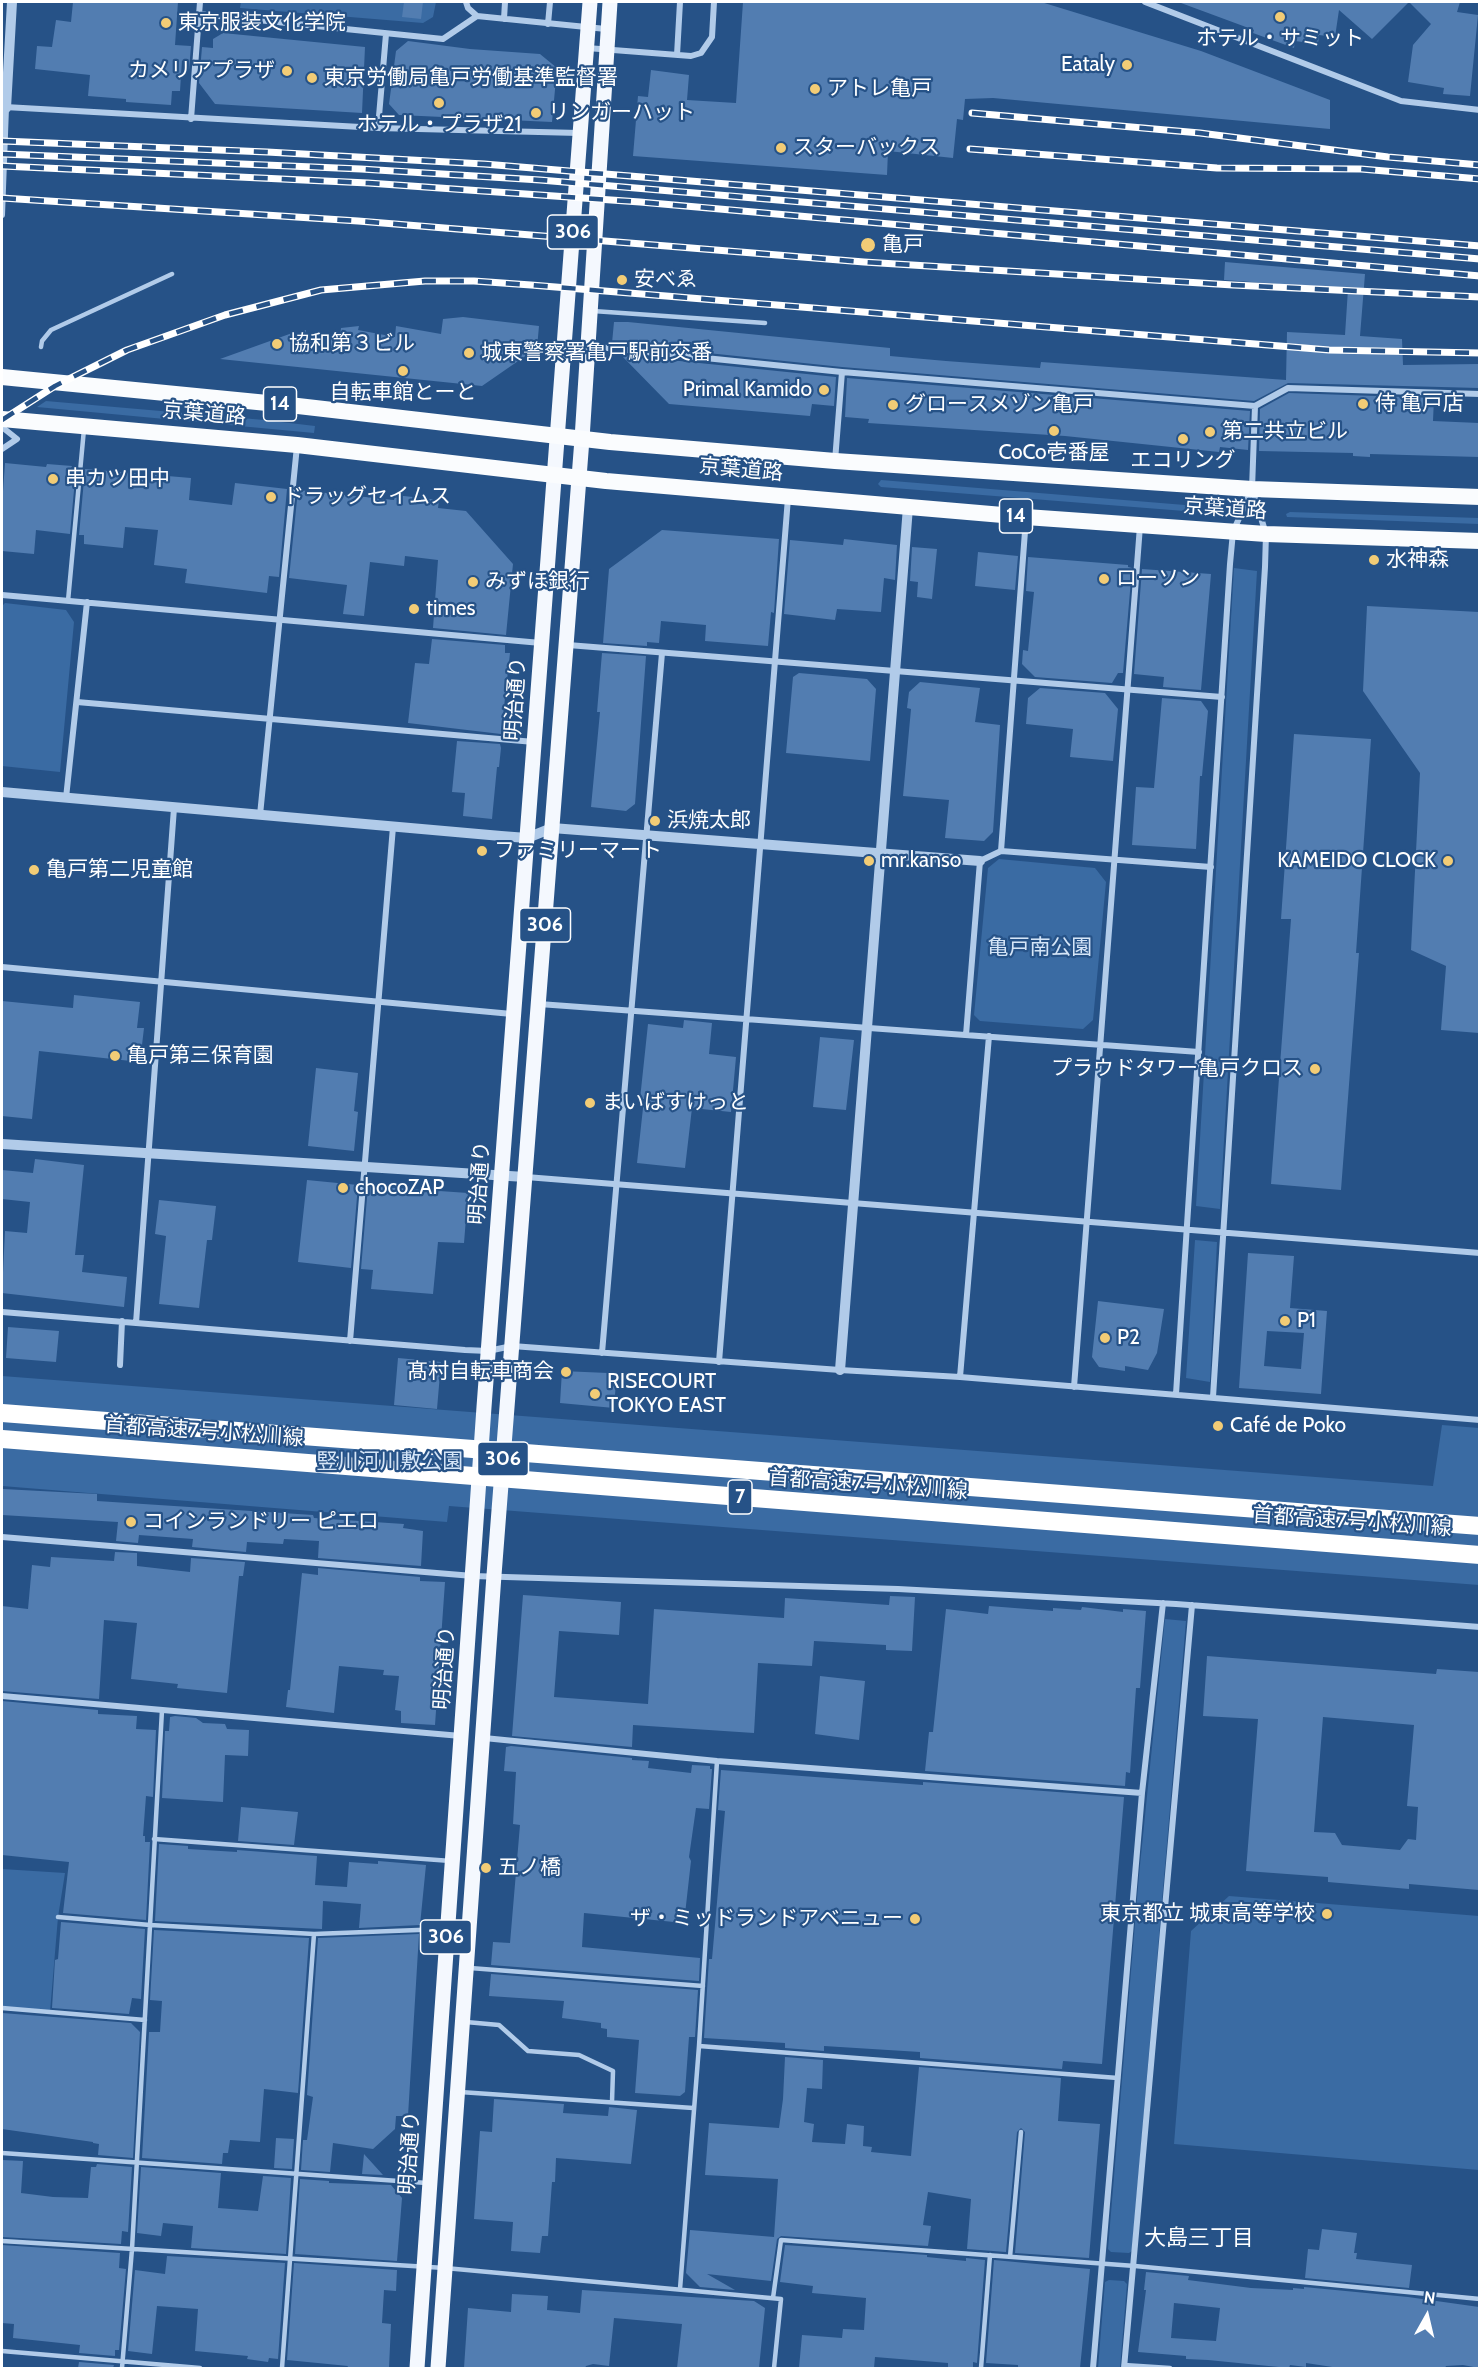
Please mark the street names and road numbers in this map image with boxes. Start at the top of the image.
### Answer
road number: 306 [548,215,598,249]
road number: 14 [264,387,296,421]
street label: 京葉道路 [161,398,247,430]
street label: 京葉道路 [698,454,784,486]
street label: 京葉道路 [1182,494,1268,524]
road number: 14 [1000,499,1032,533]
street label: 明治通り [501,656,531,742]
road number: 306 [520,908,570,942]
street label: 明治通り [465,1140,495,1226]
street label: 首都高速7号小松川線 [104,1412,304,1452]
road number: 306 [478,1442,528,1476]
street label: 首都高速7号小松川線 [768,1465,968,1505]
road number: 7 [728,1480,752,1514]
street label: 首都高速7号小松川線 [1252,1502,1452,1542]
street label: 明治通り [430,1625,460,1711]
road number: 306 [420,1920,472,1954]
street label: 明治通り [395,2110,425,2196]

